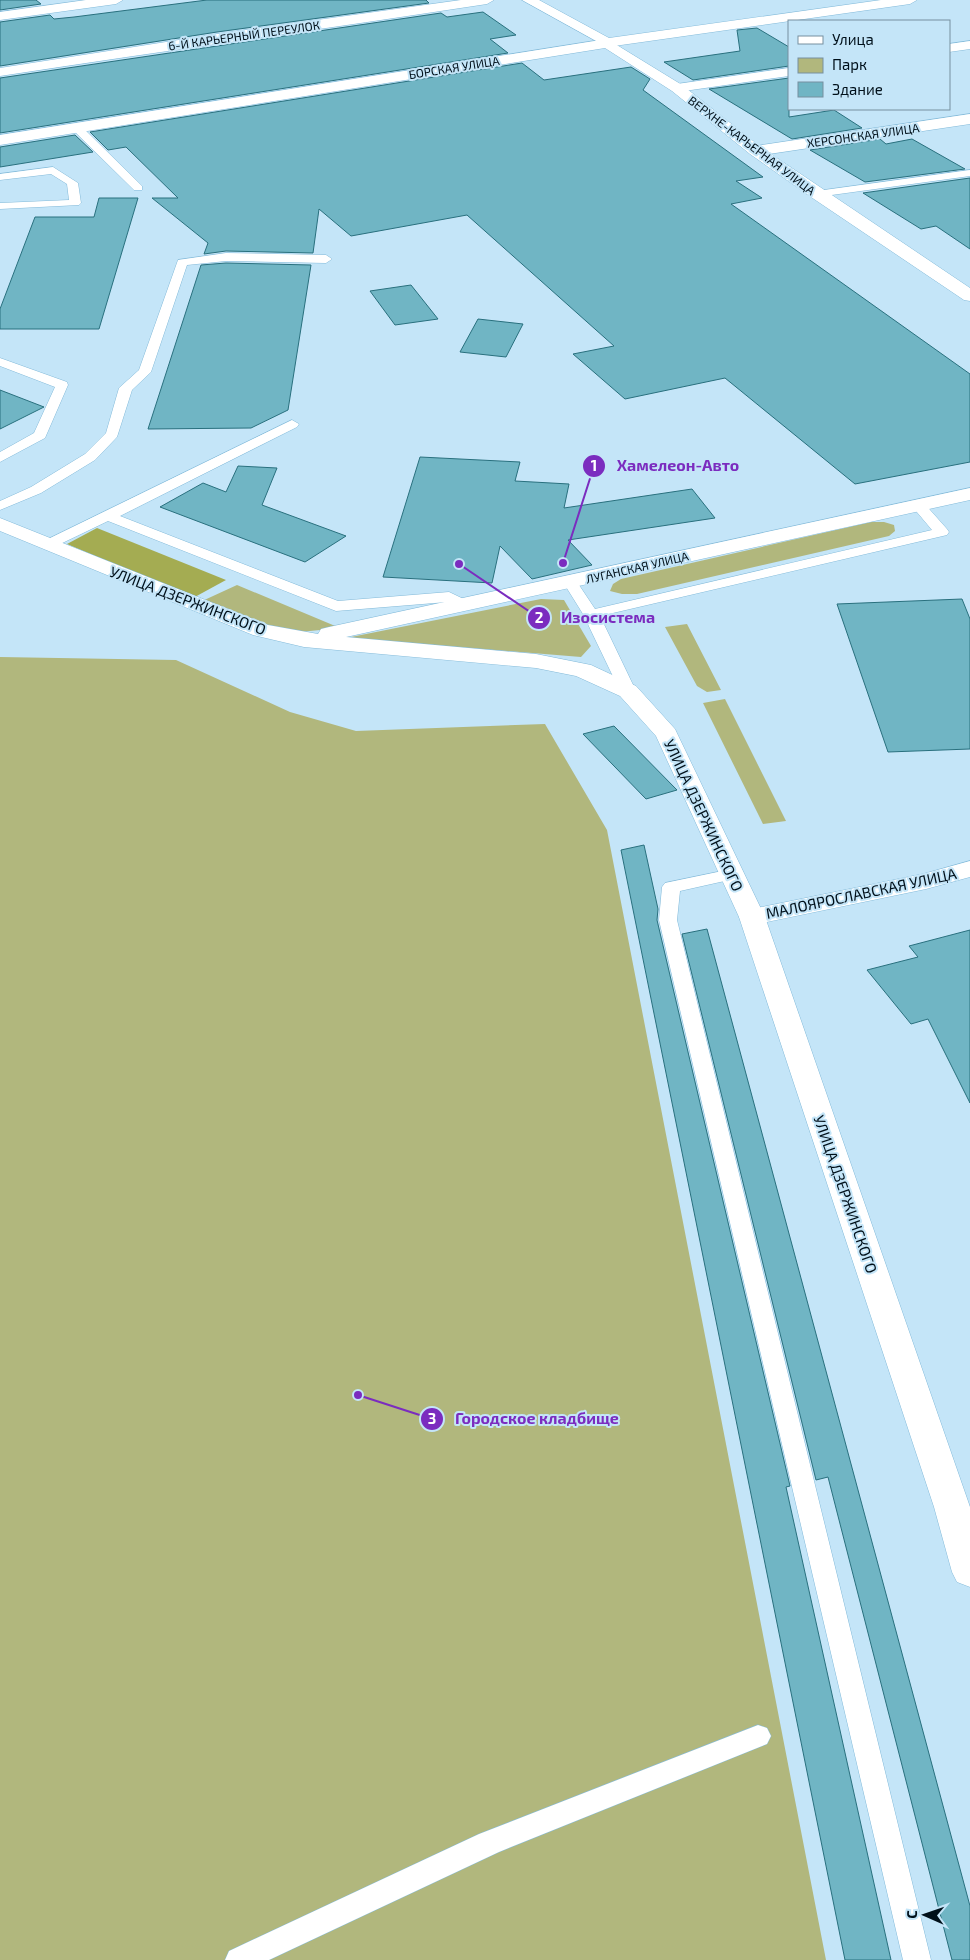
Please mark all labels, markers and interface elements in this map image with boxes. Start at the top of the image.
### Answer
street label: 6-Й КАРЬЕРНЫЙ ПЕРЕУЛОК [167,17,321,53]
legend [788,20,950,110]
text: Улица [832,30,874,48]
street label: БОРСКАЯ УЛИЦА [408,53,501,81]
text: Парк [832,55,867,73]
text: Здание [832,80,883,98]
street label: ВЕРХНЕ-КАРЬЕРНАЯ УЛИЦА [686,93,819,198]
street label: ХЕРСОНСКАЯ УЛИЦА [806,120,921,150]
callout: Хамелеон-Авто [582,450,749,481]
text: Хамелеон-Авто [617,455,739,474]
text: 1 [591,456,597,474]
street label: ЛУГАНСКАЯ УЛИЦА [584,548,690,586]
street label: УЛИЦА ДЗЕРЖИНСКОГО [107,562,269,638]
callout: Изосистема [526,602,665,633]
text: Изосистема [561,607,655,626]
text: 2 [535,608,544,626]
street label: УЛИЦА ДЗЕРЖИНСКОГО [661,736,747,894]
street label: МАЛОЯРОСЛАВСКАЯ УЛИЦА [764,864,959,922]
street label: УЛИЦА ДЗЕРЖИНСКОГО [810,1113,882,1275]
callout: Городское кладбище [420,1403,629,1434]
text: Городское кладбище [455,1408,619,1427]
text: 3 [428,1409,436,1427]
north arrow [900,1890,950,1940]
text: С [903,1910,920,1919]

